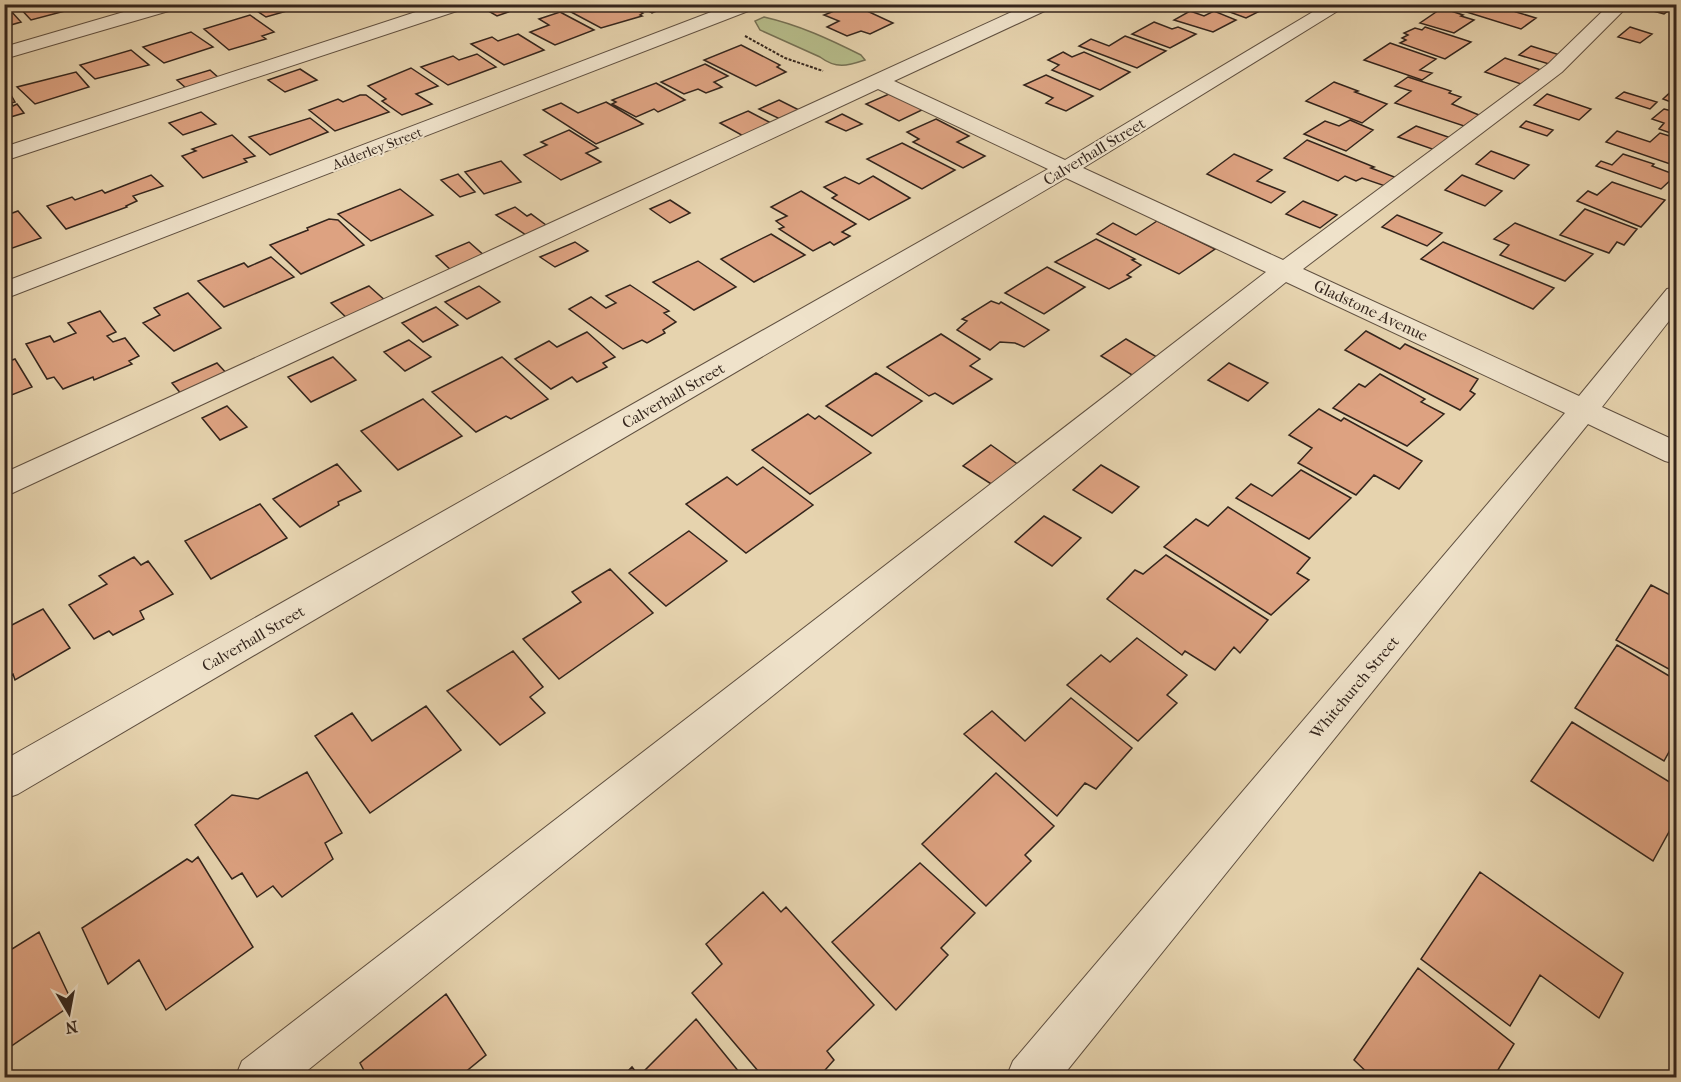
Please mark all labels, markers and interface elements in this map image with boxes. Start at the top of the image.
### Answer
street label: Calverhall Street [1040,113,1149,189]
street label: Adderley Street [329,124,425,174]
street label: Gladstone Avenue [1311,276,1431,345]
street label: Calverhall Street [618,358,728,433]
street label: Calverhall Street [198,601,308,676]
street label: Whitchurch Street [1305,632,1403,743]
north arrow [39,983,99,1043]
text: N [63,1017,79,1038]

